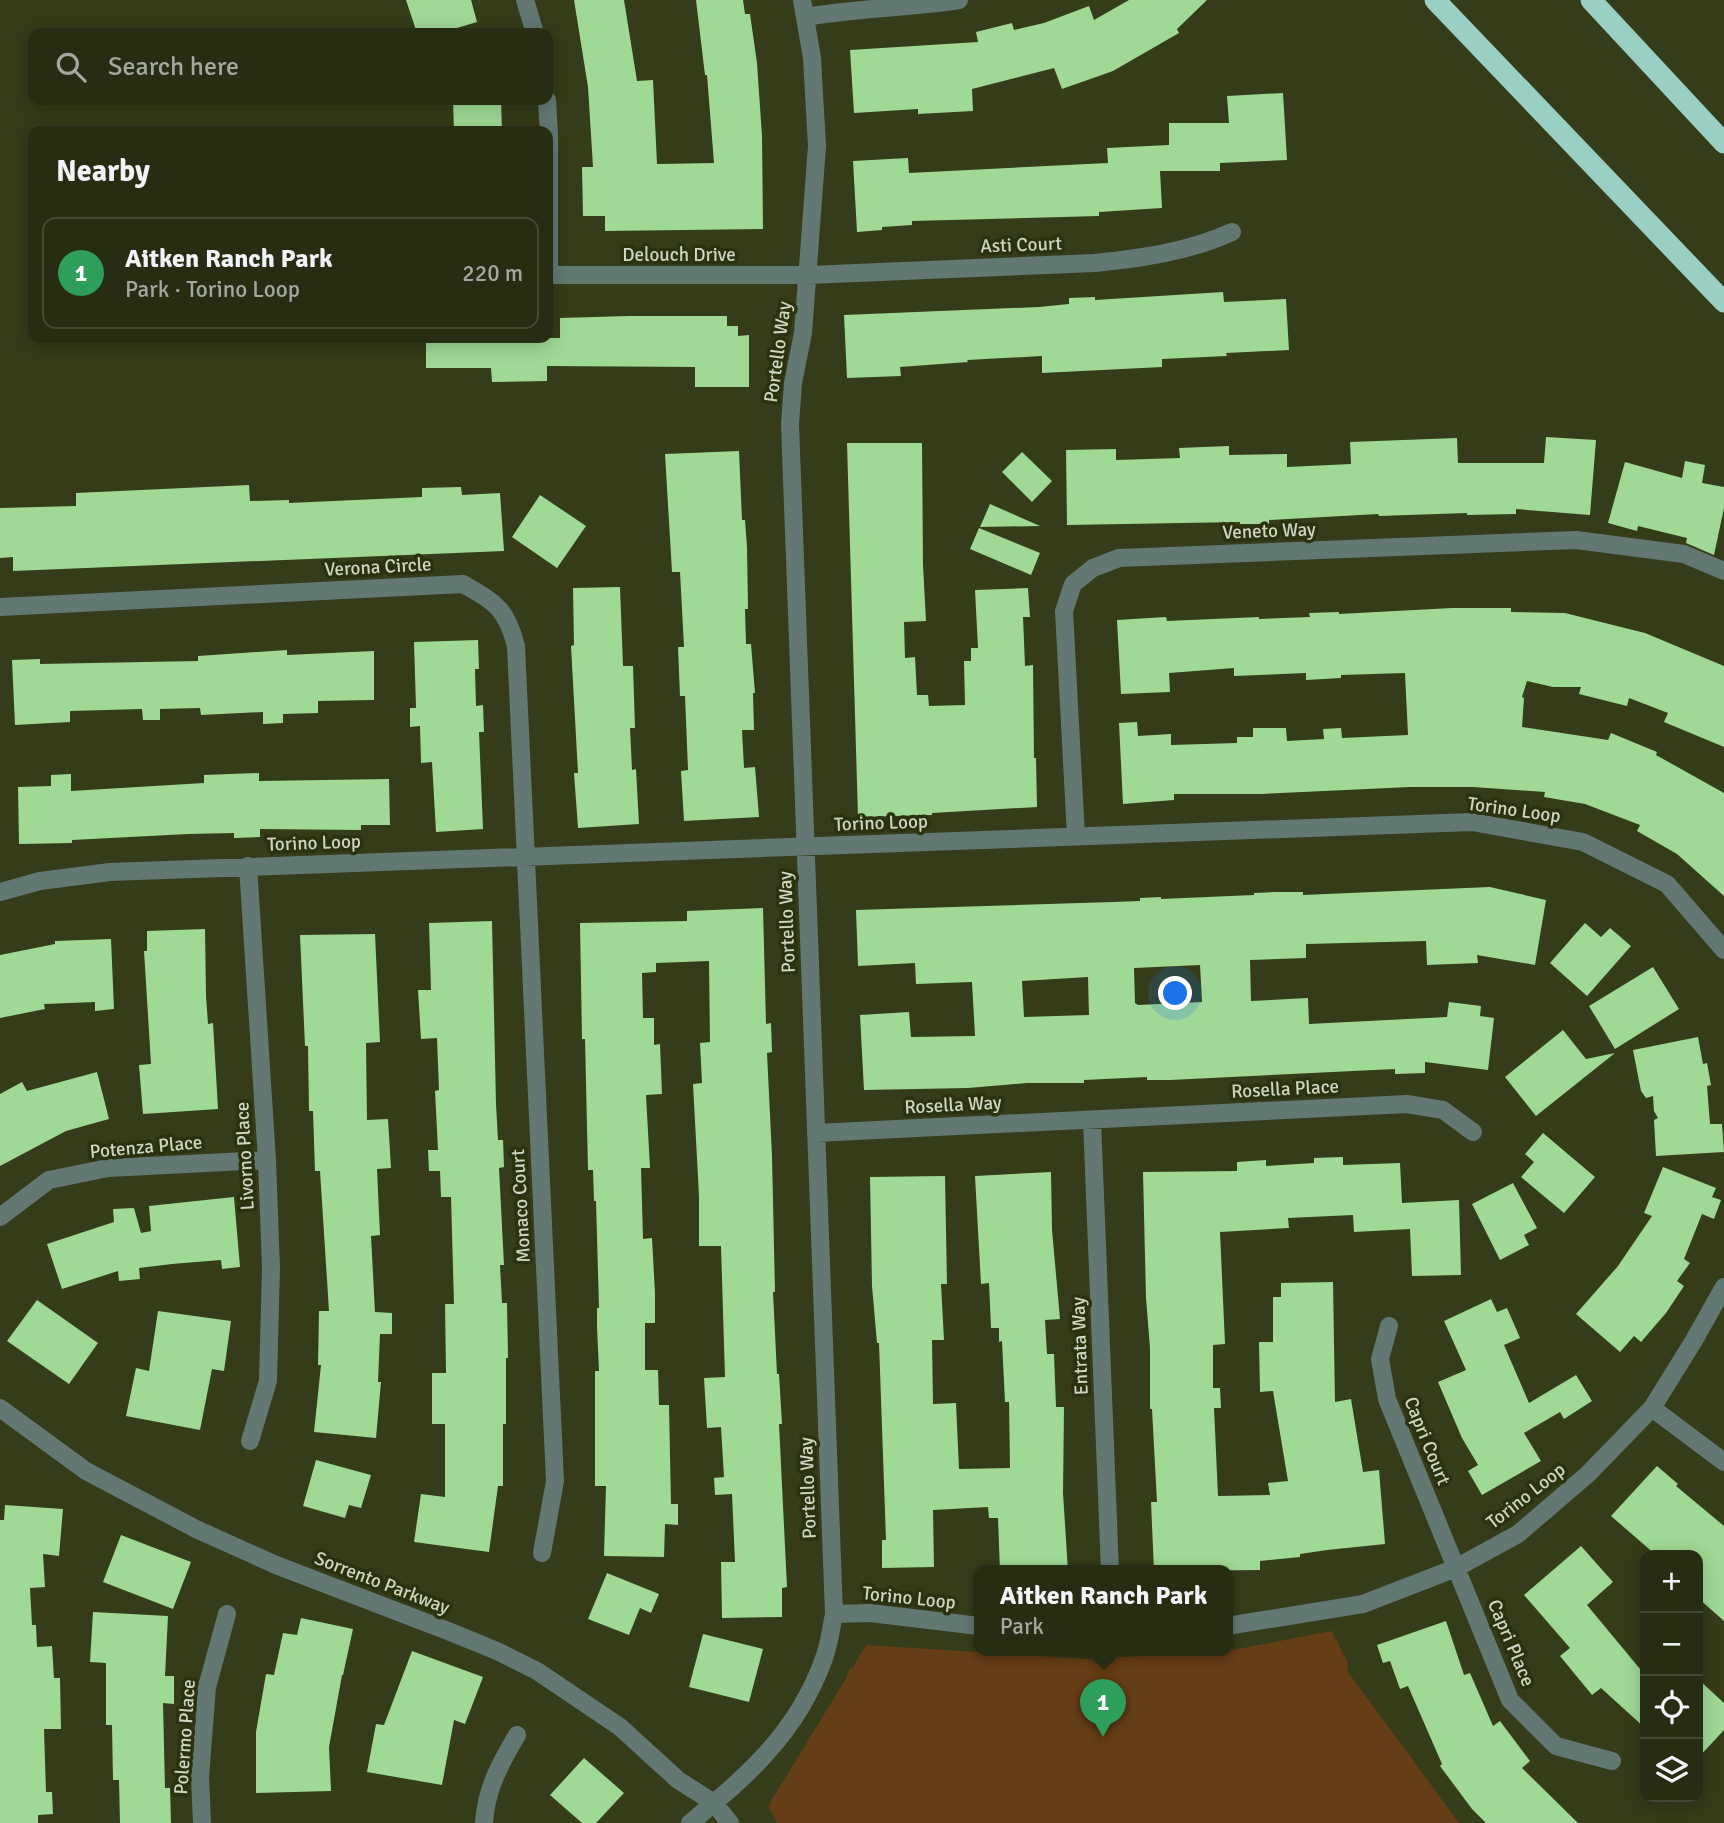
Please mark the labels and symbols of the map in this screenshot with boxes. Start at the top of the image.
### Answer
street label: Asti Court [980,232,1063,258]
street label: Delouch Drive [622,243,736,267]
street label: Portello Way [759,300,797,404]
street label: Veneto Way [1222,517,1316,545]
street label: Verona Circle [324,552,432,582]
street label: Torino Loop [1466,792,1562,828]
street label: Torino Loop [834,809,928,837]
street label: Torino Loop [267,829,361,857]
street label: Portello Way [773,870,801,973]
your location [1158,976,1192,1010]
street label: Rosella Place [1230,1074,1340,1104]
street label: Rosella Way [904,1090,1002,1120]
street label: Livorno Place [230,1101,260,1211]
street label: Potenza Place [89,1130,203,1164]
street label: Monaco Court [506,1148,536,1263]
street label: Entrata Way [1066,1296,1094,1396]
street label: Capri Court [1398,1393,1456,1489]
street label: Portello Way [794,1436,822,1539]
street label: Torino Loop [1482,1458,1570,1534]
street label: Sorrento Parkway [311,1546,453,1620]
street label: Torino Loop [861,1581,957,1615]
street label: Capri Place [1482,1596,1540,1690]
street label: Polermo Place [169,1679,201,1795]
pin: 1 [1080,1679,1126,1737]

